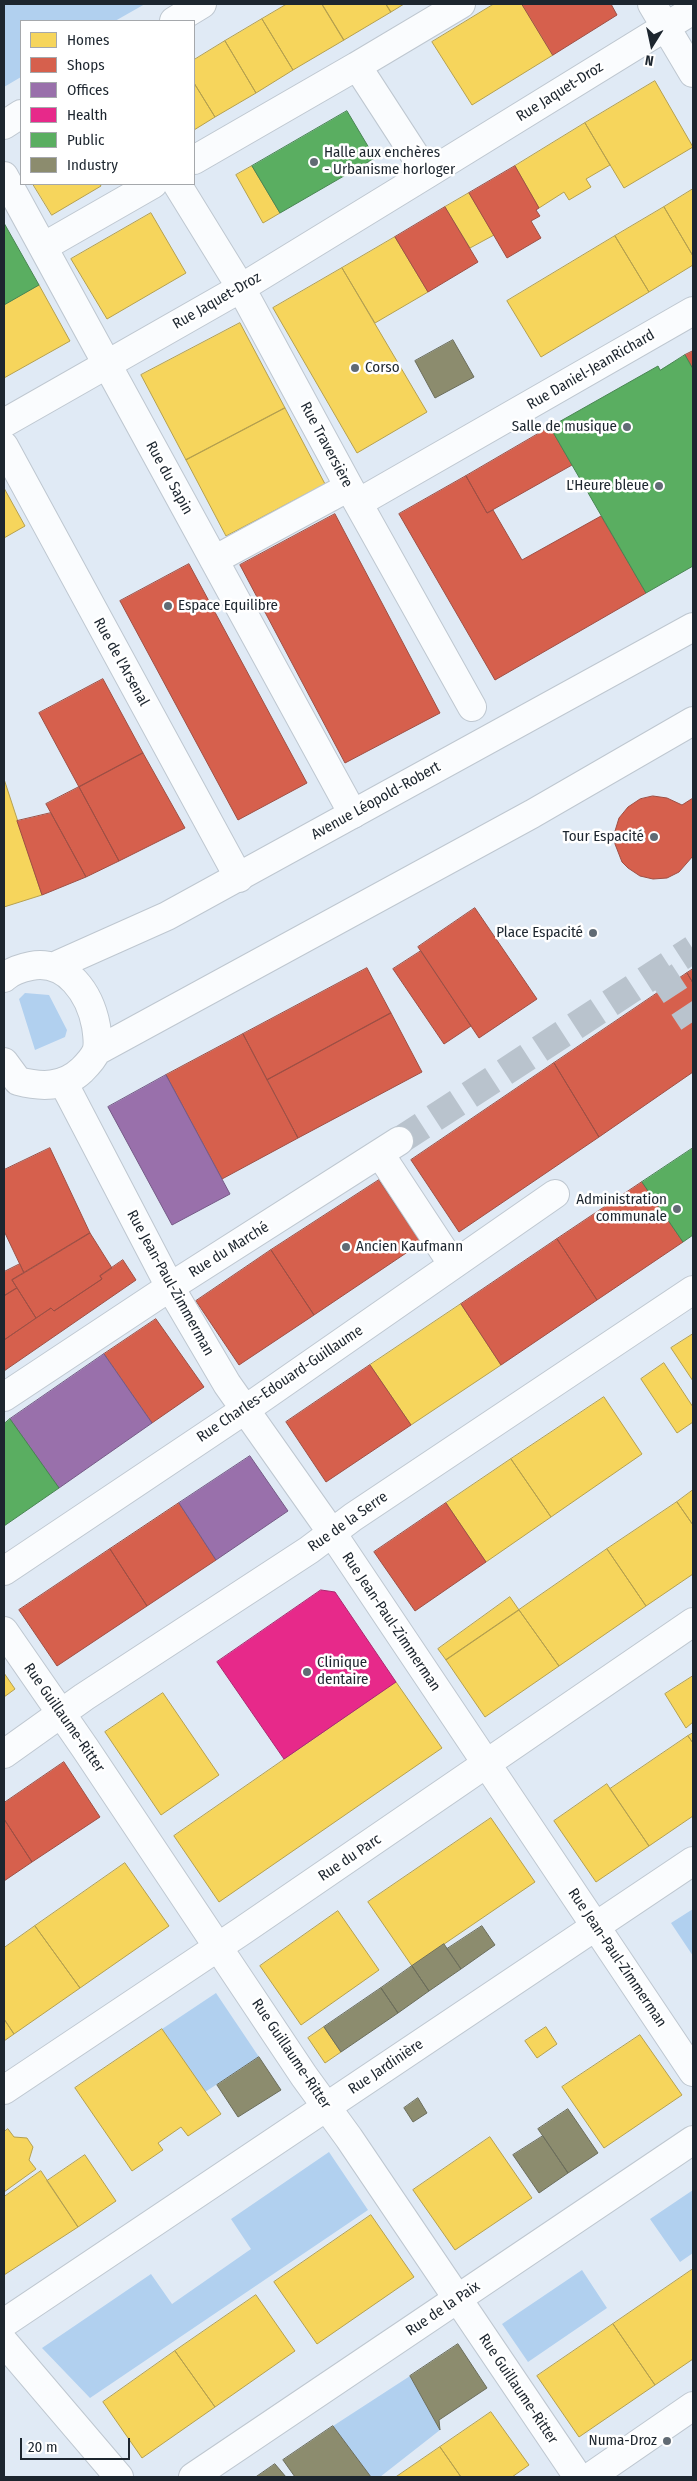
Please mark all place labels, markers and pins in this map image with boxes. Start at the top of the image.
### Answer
place label: Halle aux enchères - Urbanisme horloger [324,144,455,179]
marker: Halle aux enchères - Urbanisme horloger [308,156,320,168]
place label: Corso [365,359,400,377]
marker: Corso [349,362,361,374]
place label: Salle de musique [512,418,617,436]
marker: Salle de musique [621,421,633,433]
place label: L'Heure bleue [566,477,649,495]
marker: L'Heure bleue [653,480,665,492]
place label: Espace Equilibre [178,597,278,615]
marker: Espace Equilibre [162,600,174,612]
place label: Tour Espacité [563,828,644,846]
marker: Tour Espacité [648,831,660,843]
place label: Place Espacité [496,924,583,942]
marker: Place Espacité [587,927,599,939]
place label: Administration communale [576,1191,667,1226]
marker: Administration communale [671,1203,683,1215]
place label: Ancien Kaufmann [356,1238,463,1256]
marker: Ancien Kaufmann [340,1241,352,1253]
place label: Clinique dentaire [317,1654,369,1689]
marker: Clinique dentaire [301,1666,313,1678]
place label: Numa-Droz [589,2432,657,2450]
marker: Numa-Droz [661,2435,673,2447]

